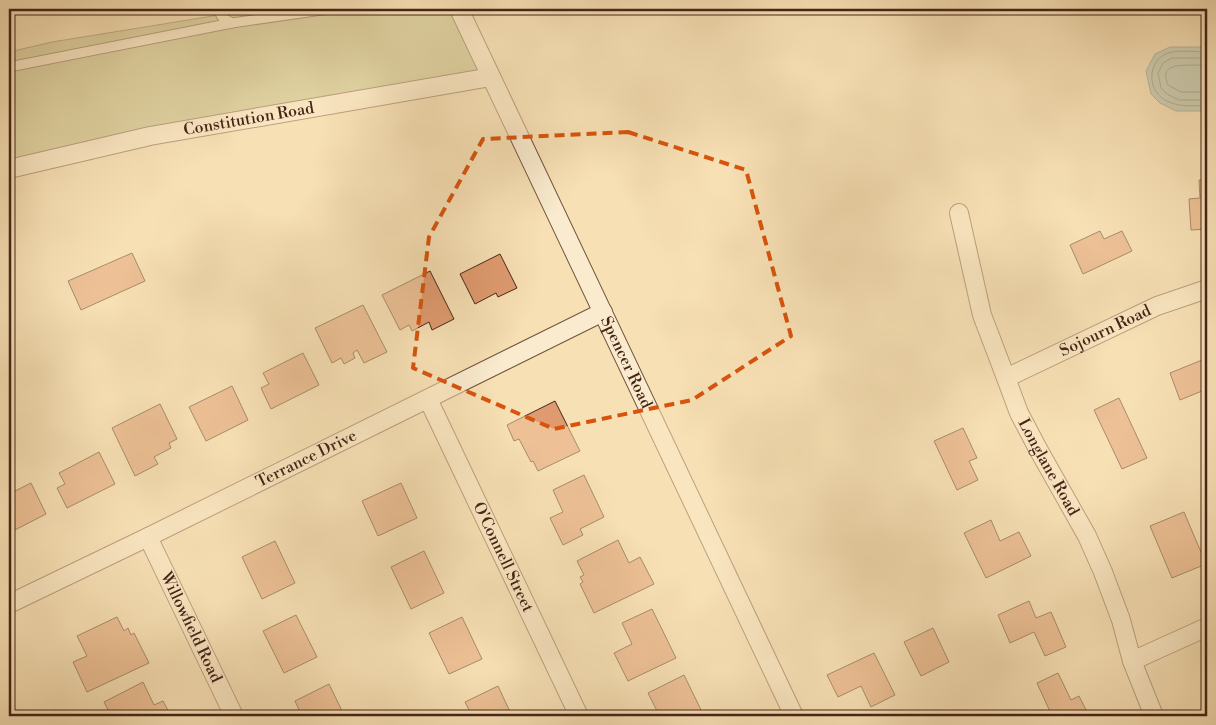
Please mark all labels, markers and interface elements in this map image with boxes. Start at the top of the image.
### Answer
street label: Constitution Road [182,98,316,140]
street label: Sojourn Road [1056,300,1154,361]
street label: Spencer Road [596,313,657,412]
street label: Longlane Road [1014,415,1084,519]
street label: Terrance Drive [253,425,360,492]
street label: O'Connell Street [469,499,538,616]
street label: Willowfield Road [156,568,226,686]

